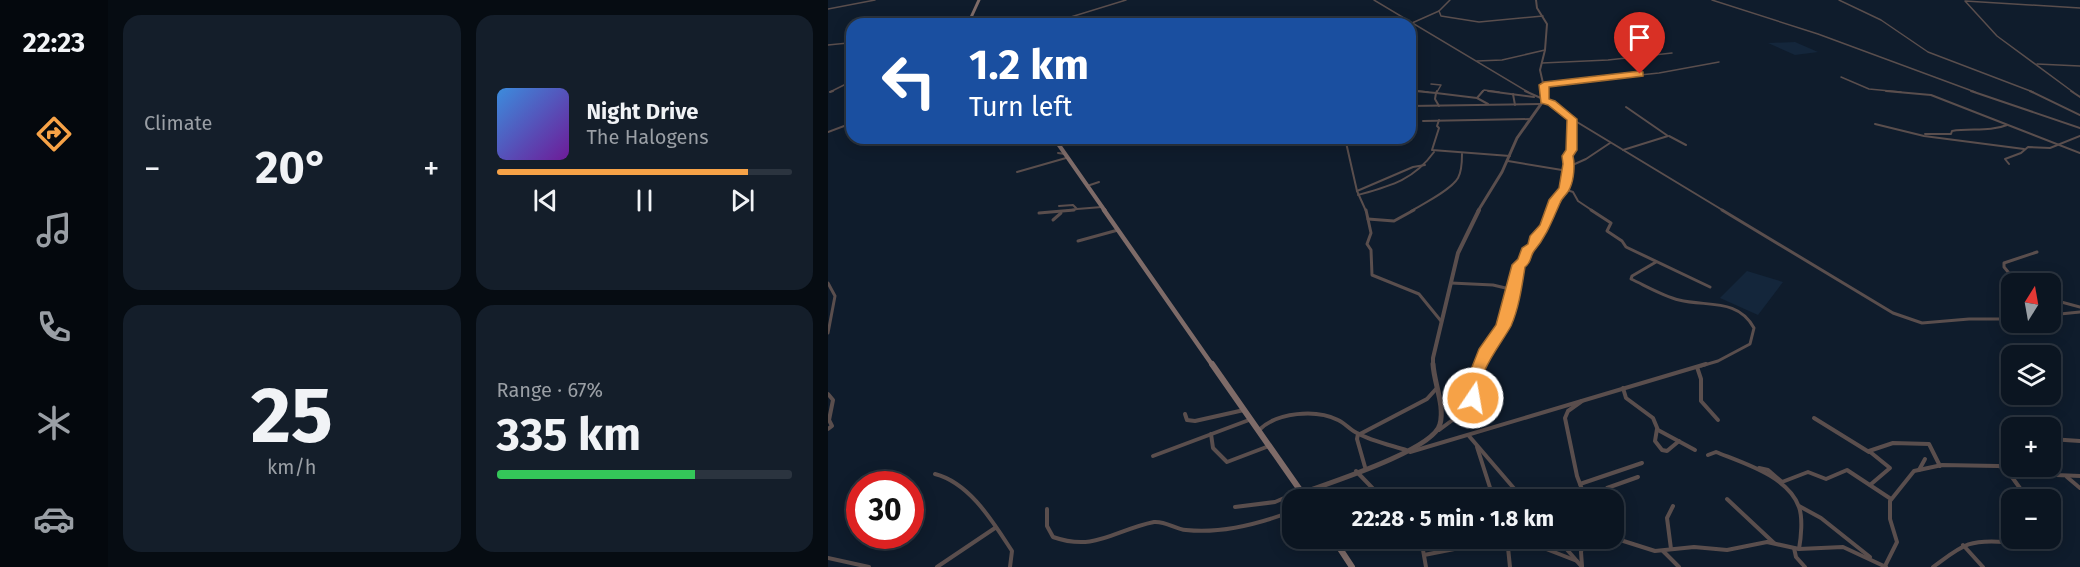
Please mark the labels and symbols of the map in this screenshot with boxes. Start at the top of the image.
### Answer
pin [1614,12,1665,74]
north arrow [2001,273,2061,333]
position arrow [1441,366,1505,430]
speed limit sign: 30 [846,471,924,549]

